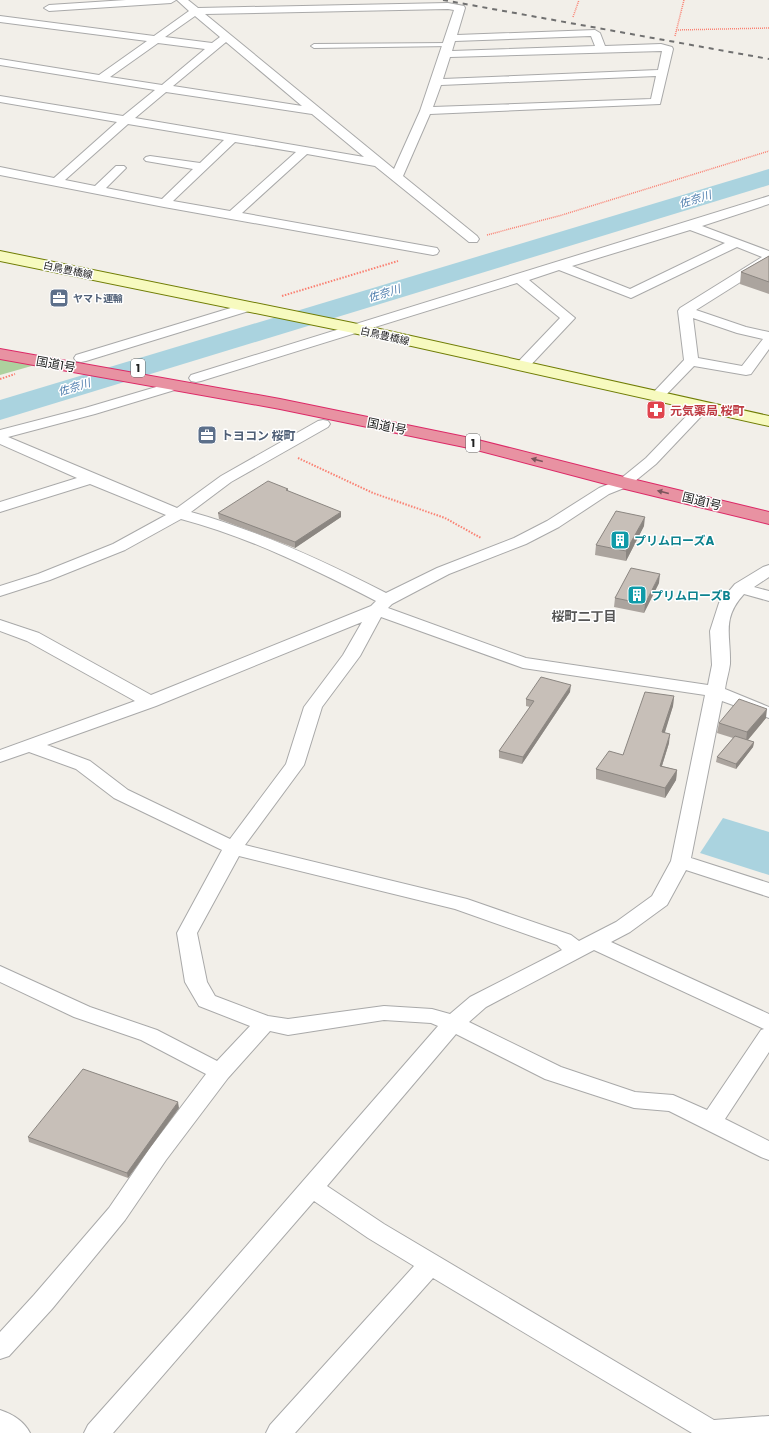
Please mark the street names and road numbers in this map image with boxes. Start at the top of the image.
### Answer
street label: 白鳥豊橋線 [42,257,94,283]
street label: 白鳥豊橋線 [359,323,411,349]
street label: 国道1号 [35,352,77,376]
road number: 1 [131,359,145,377]
street label: 国道1号 [366,414,408,438]
road number: 1 [466,434,480,452]
street label: 国道1号 [681,488,723,514]

